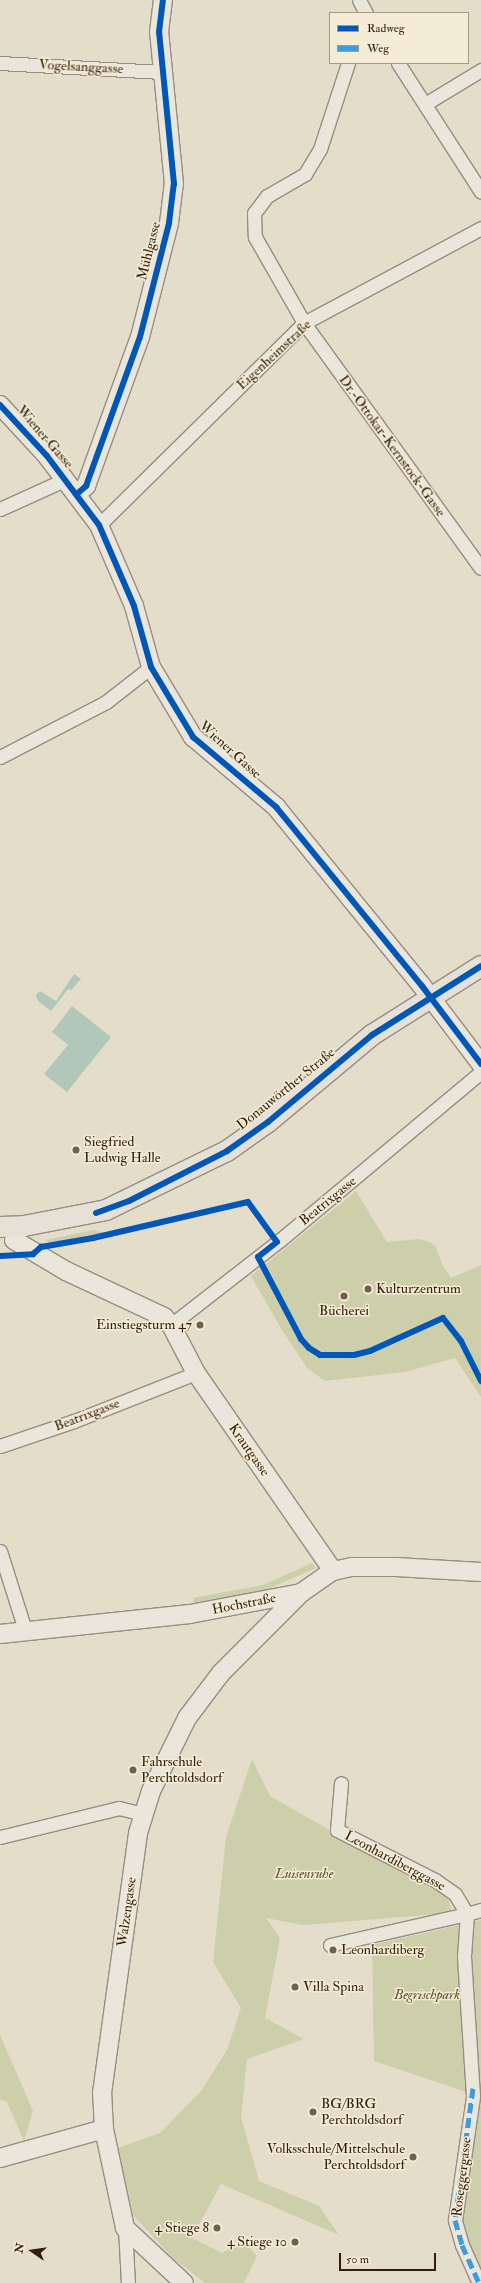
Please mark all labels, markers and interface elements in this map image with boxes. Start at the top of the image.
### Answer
legend [329,12,469,64]
text: Radweg [367,21,405,36]
text: Weg [367,41,389,56]
street label: Vogelsanggasse [38,56,124,78]
street label: Mühlgasse [134,220,164,282]
street label: Eigenheimstraße [233,316,315,394]
street label: Dr.-Ottokar-Kernstock-Gasse [335,372,449,520]
street label: Wiener Gasse [13,402,77,472]
street label: Wiener Gasse [195,718,265,782]
street label: Donauwörther Straße [234,1044,338,1134]
place label: Siegfried Ludwig Halle [84,1134,161,1166]
marker: Siegfried Ludwig Halle [71,1145,81,1155]
street label: Beatrixgasse [296,1173,360,1229]
place label: Kulturzentrum [376,1281,461,1297]
marker: Kulturzentrum [363,1284,373,1294]
marker: Bücherei [339,1291,349,1301]
place label: Bücherei [319,1303,369,1319]
place label: Einstiegsturm 47 [96,1317,192,1333]
marker: Einstiegsturm 47 [195,1320,205,1330]
street label: Beatrixgasse [52,1395,122,1435]
street label: Krautgasse [225,1420,273,1480]
street label: Hochstraße [211,1590,277,1618]
place label: Fahrschule Perchtoldsdorf [141,1754,223,1786]
marker: Fahrschule Perchtoldsdorf [128,1765,138,1775]
street label: Leonhardiberggasse [342,1827,448,1895]
park label: Luisenruhe [275,1866,333,1882]
street label: Walzengasse [114,1876,140,1948]
place label: Leonhardiberg [341,1942,425,1958]
marker: Leonhardiberg [328,1945,338,1955]
place label: Villa Spina [303,1979,364,1995]
marker: Villa Spina [290,1982,300,1992]
park label: Begrischpark [394,1987,460,2003]
place label: BG/BRG Perchtoldsdorf [321,2096,403,2128]
marker: BG/BRG Perchtoldsdorf [308,2107,318,2117]
street label: Roseggergasse [449,2136,475,2218]
place label: Volksschule/Mittelschule Perchtoldsdorf [267,2141,405,2174]
marker: Volksschule/Mittelschule Perchtoldsdorf [408,2152,418,2162]
place label: 4 Stiege 8 [154,2220,209,2236]
marker: 4 Stiege 8 [212,2223,222,2233]
north arrow [12,2231,52,2271]
place label: 4 Stiege 10 [227,2234,287,2250]
marker: 4 Stiege 10 [290,2237,300,2247]
text: N [12,2242,27,2254]
scale bar [341,2245,438,2271]
text: 50 m [346,2252,369,2267]

